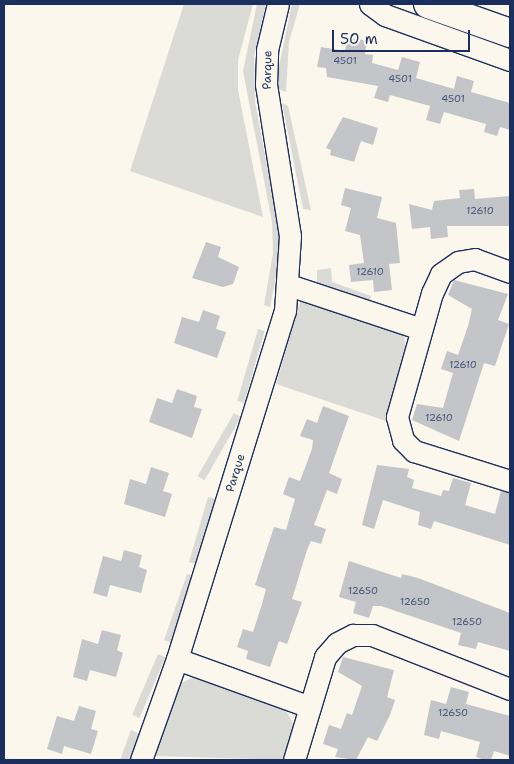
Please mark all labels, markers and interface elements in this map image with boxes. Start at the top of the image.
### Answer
scale bar [334,20,472,52]
text: 50 m [340,29,378,49]
street label: Parque [260,50,276,90]
house number: 4501 [333,55,357,67]
house number: 4501 [388,73,412,85]
house number: 4501 [441,93,465,105]
house number: 12610 [466,205,494,217]
house number: 12610 [356,266,384,278]
house number: 12610 [449,359,477,371]
house number: 12610 [425,412,453,424]
street label: Parque [223,452,249,494]
house number: 12650 [348,585,378,597]
house number: 12650 [400,596,430,608]
house number: 12650 [452,616,482,628]
house number: 12650 [438,707,468,719]

